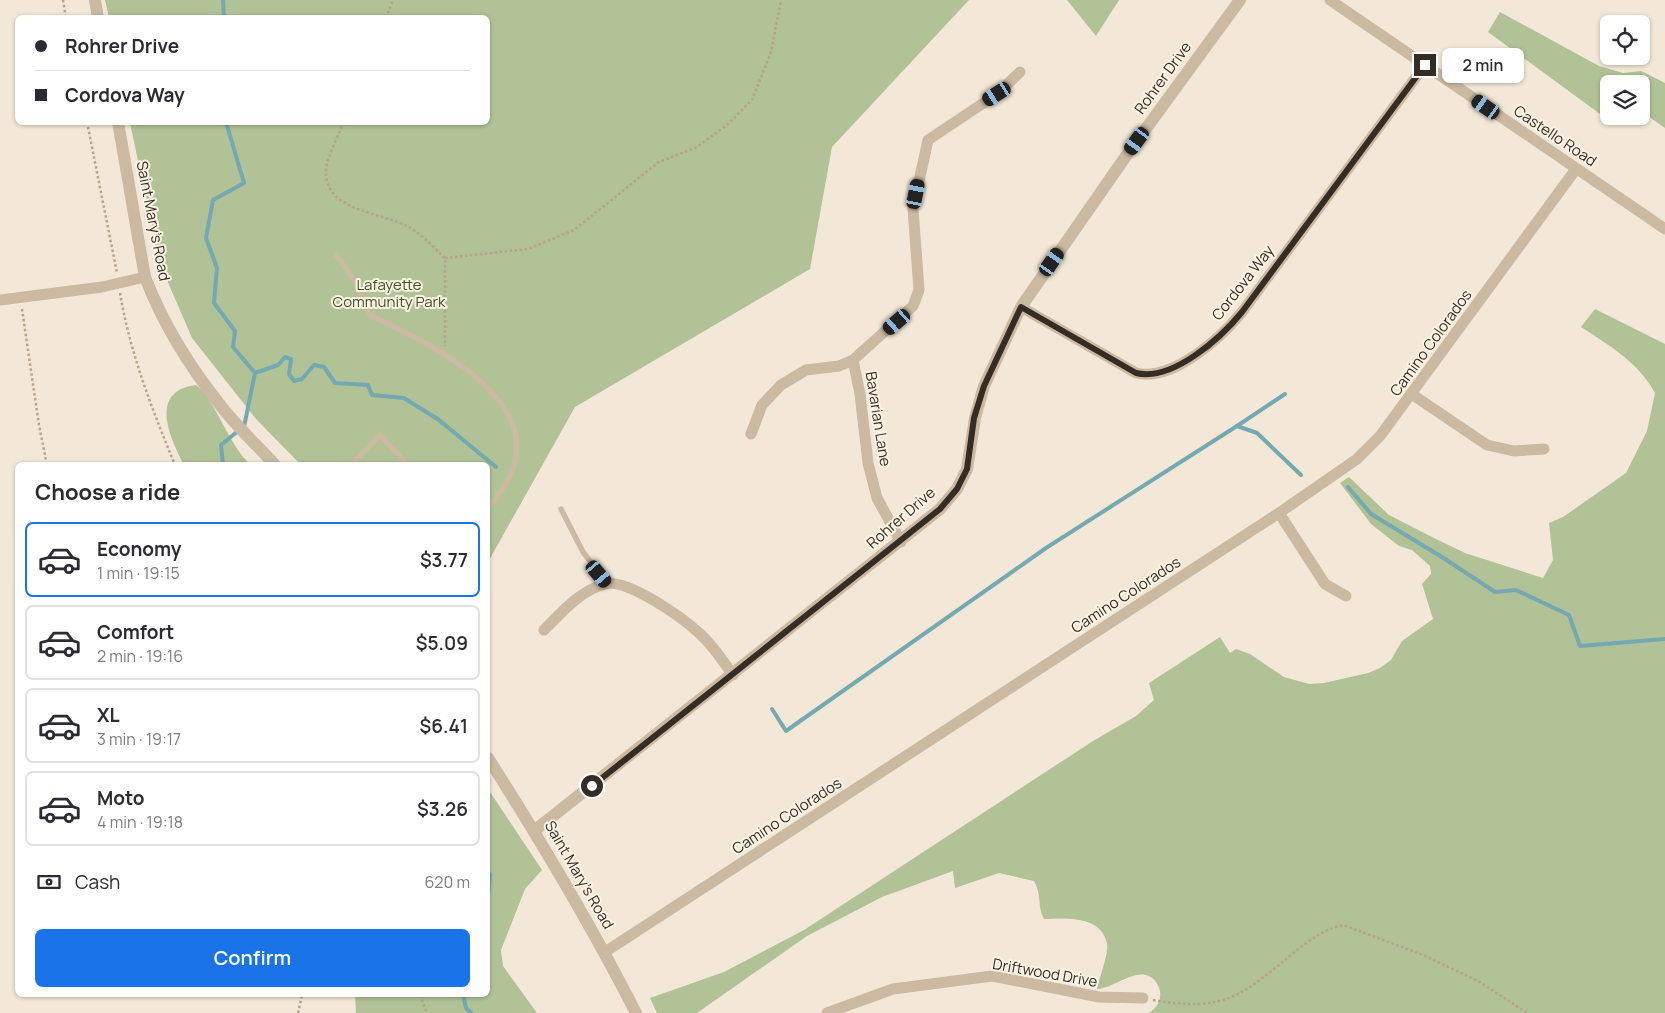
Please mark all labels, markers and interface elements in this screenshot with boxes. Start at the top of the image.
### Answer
map controls [1600,15,1650,125]
button: locate [1600,15,1650,65]
text: Rohrer Drive [65,33,179,59]
street label: Rohrer Drive [1129,37,1196,118]
callout: 2 min [1442,48,1525,82]
route end [1414,54,1436,76]
text: 2 min [1463,54,1503,76]
button: layers [1600,75,1650,125]
car [980,80,1013,108]
text: Cordova Way [65,82,185,108]
car [1469,92,1502,122]
street label: Castello Road [1510,100,1601,171]
car [1122,124,1151,158]
street label: Saint Mary's Road [132,159,175,283]
car [905,178,926,210]
street label: Cordova Way [1207,241,1279,325]
car [1037,245,1066,279]
park label: Lafayette Community Park [333,274,446,312]
street label: Camino Colorados [1385,285,1476,400]
car [880,306,913,338]
street label: Bavarian Lane [861,370,896,468]
text: Choose a ride [35,477,180,507]
street label: Rohrer Drive [862,482,940,553]
text: Economy [97,536,181,562]
icon: car [37,537,82,582]
text: $3.77 [420,547,468,573]
street label: Camino Colorados [1067,551,1185,638]
car [583,558,614,590]
text: 1 min · 19:15 [97,562,180,584]
text: Comfort [97,619,174,645]
icon: car [37,620,82,665]
text: $5.09 [416,630,468,656]
text: 2 min · 19:16 [97,645,183,667]
text: XL [97,702,120,728]
icon: car [37,703,82,748]
text: $6.41 [420,713,468,739]
text: 3 min · 19:17 [97,728,181,750]
street label: Camino Colorados [728,772,846,859]
route start [581,775,603,797]
text: Moto [97,785,144,811]
icon: car [37,786,82,831]
text: $3.26 [417,796,468,822]
text: 4 min · 19:18 [97,811,183,833]
street label: Saint Mary's Road [540,817,619,933]
icon: cash [35,868,63,896]
text: Cash [75,869,120,895]
text: 620 m [424,871,470,893]
button: Confirm [35,929,470,987]
street label: Driftwood Drive [991,953,1099,992]

